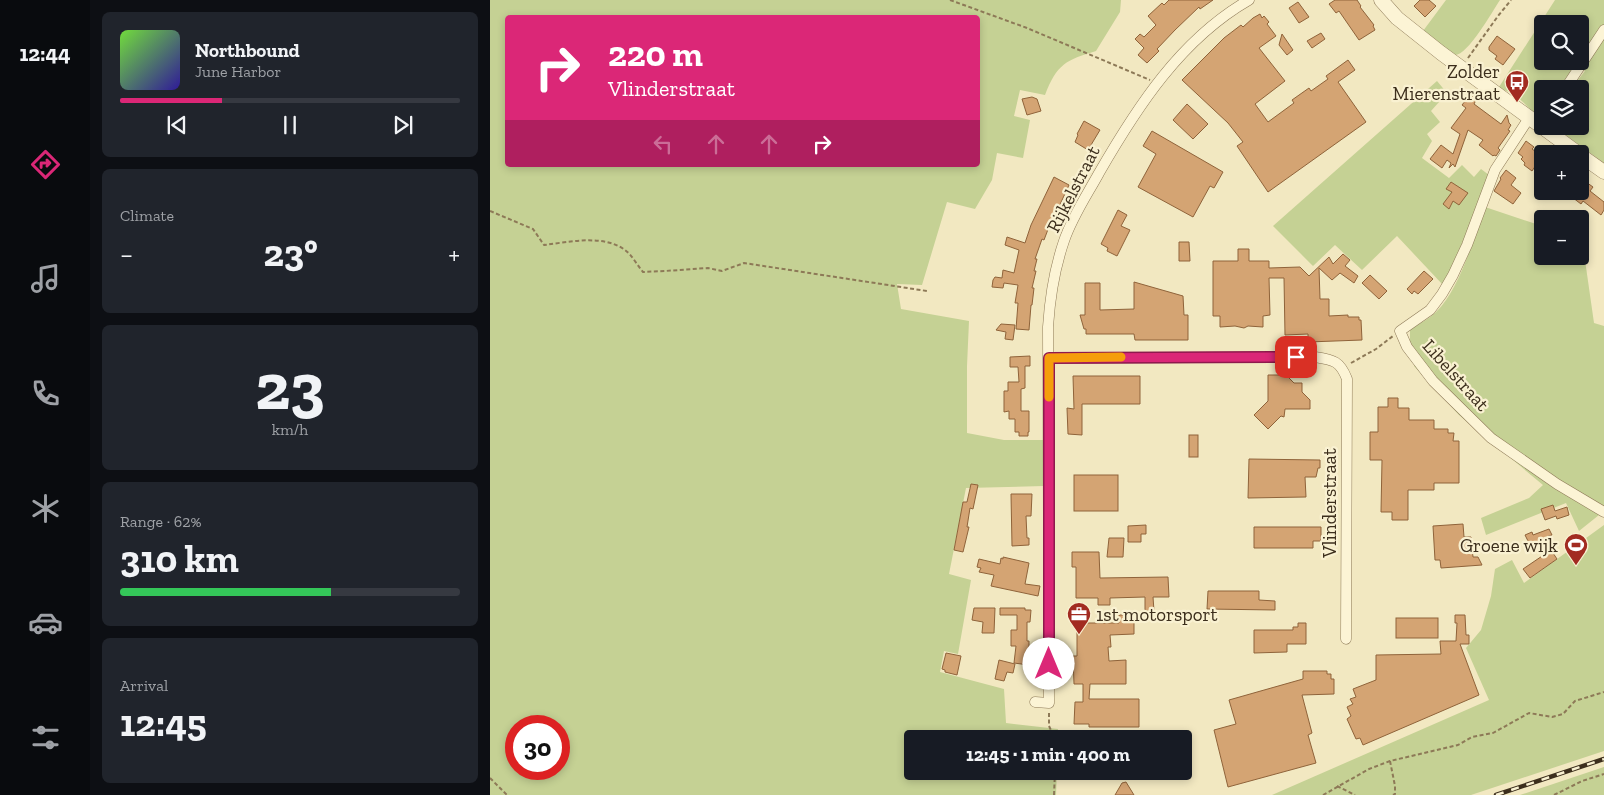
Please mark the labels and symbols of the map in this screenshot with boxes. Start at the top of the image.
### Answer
place label: Zolder Mierenstraat [1392,60,1500,105]
bus stop icon: Zolder Mierenstraat [1504,69,1530,103]
street label: Rijkelstraat [1041,142,1105,236]
street label: Libelstraat [1418,334,1494,416]
pin [1275,336,1317,378]
street label: Vlinderstraat [1318,448,1341,559]
sports icon: Groene wijk [1563,532,1589,566]
place label: Groene wijk [1460,534,1558,557]
office icon: 1st motorsport [1066,601,1092,635]
place label: 1st motorsport [1096,603,1217,626]
position arrow [1022,637,1074,689]
speed limit sign: 30 [505,715,570,780]

